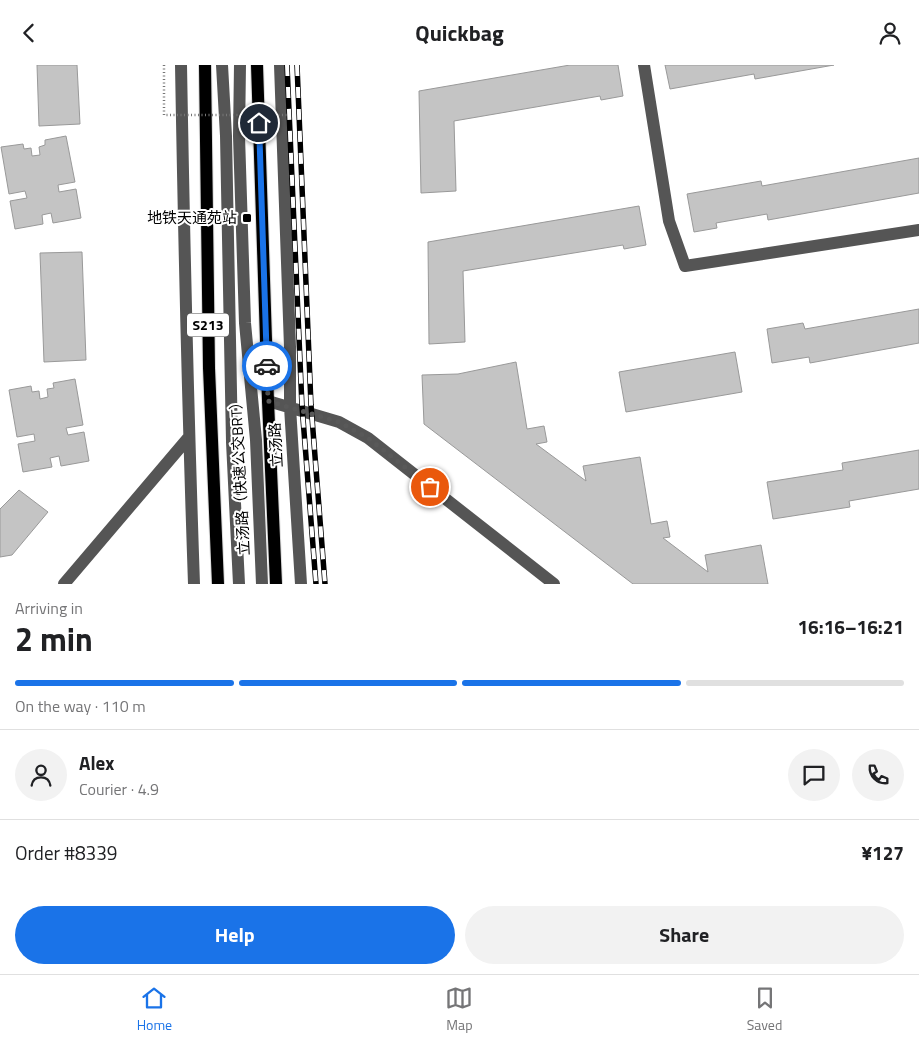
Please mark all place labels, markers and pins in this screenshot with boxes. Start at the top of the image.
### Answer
pin [238,102,280,144]
place label: 地铁天通苑站 [147,206,237,229]
marker: 地铁天通苑站 [241,212,253,224]
pin [409,466,451,508]

